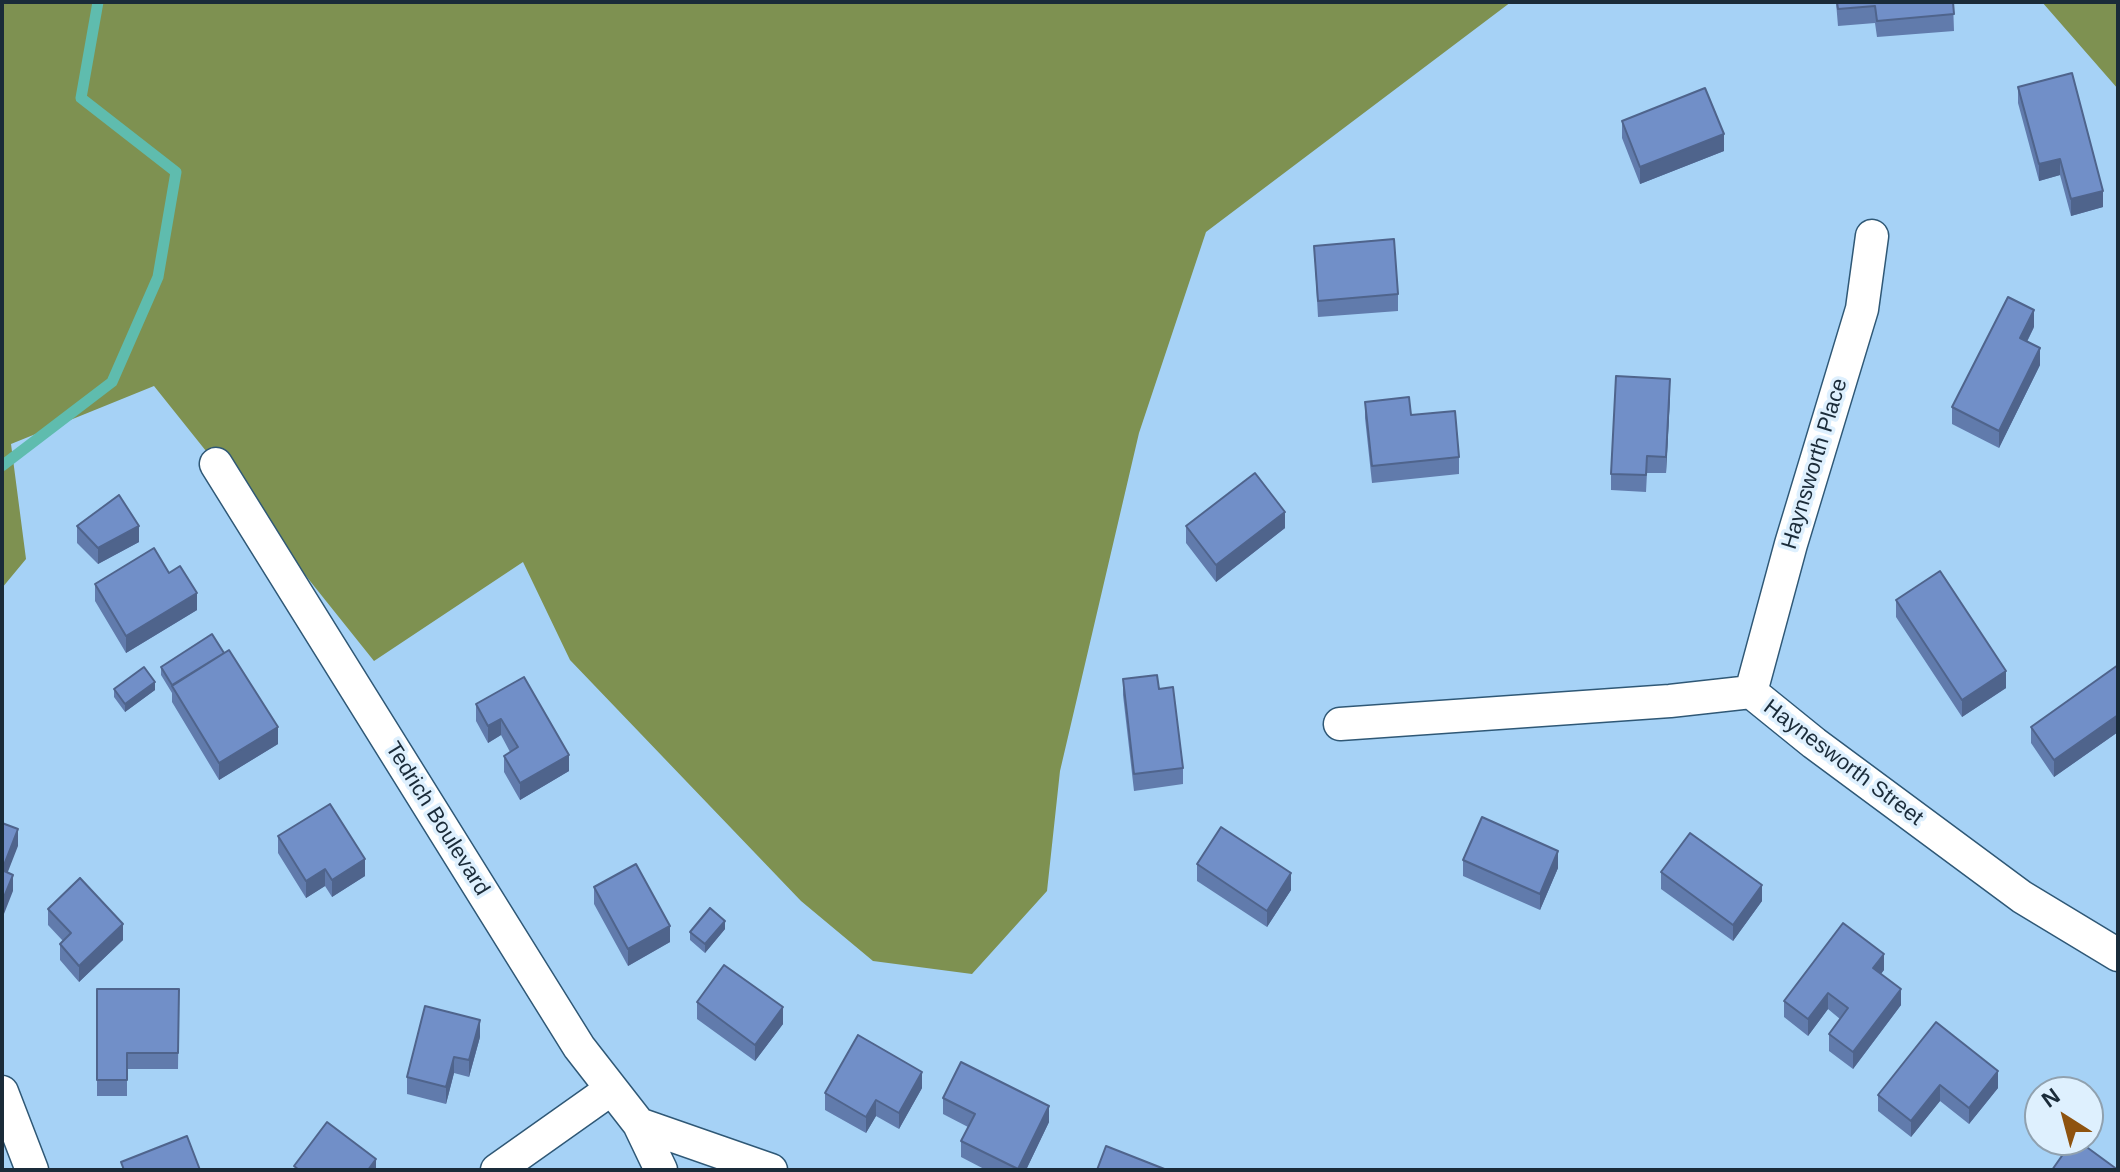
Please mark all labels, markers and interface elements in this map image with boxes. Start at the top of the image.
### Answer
street label: Haynsworth Place [1776,375,1854,553]
street label: Haynesworth Street [1758,694,1928,832]
street label: Tedrich Boulevard [379,737,495,901]
north arrow [2024,1076,2104,1156]
text: N [2037,1083,2065,1113]

